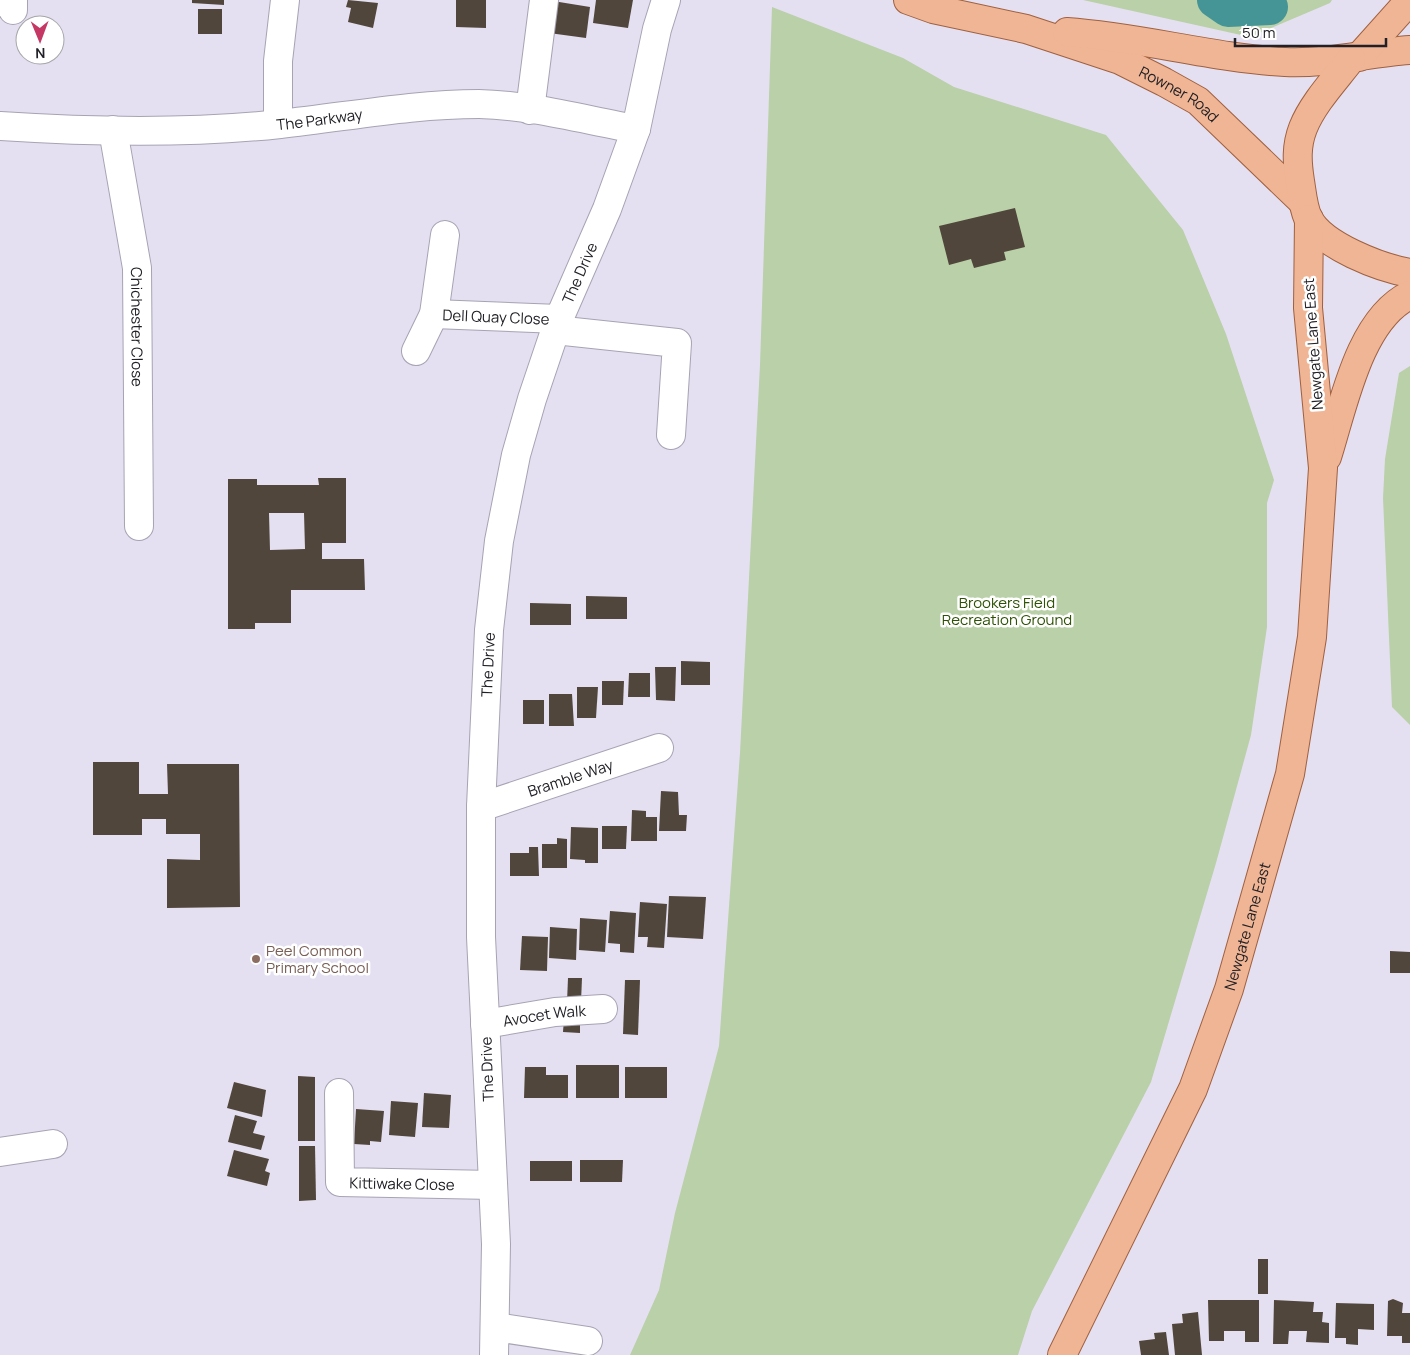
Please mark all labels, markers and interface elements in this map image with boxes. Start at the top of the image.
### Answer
north arrow [15,15,65,65]
scale bar [1235,15,1386,47]
text: 50 m [1242,22,1276,43]
text: N [35,44,45,63]
street label: Rowner Road [1136,61,1224,126]
street label: The Parkway [275,103,364,135]
street label: The Drive [557,239,602,307]
street label: Chichester Close [126,267,148,387]
street label: Newgate Lane East [1298,277,1328,411]
street label: Dell Quay Close [442,304,550,329]
park label: Brookers Field Recreation Ground [942,592,1072,630]
street label: The Drive [475,631,499,697]
street label: Bramble Way [525,753,616,801]
street label: Newgate Lane East [1219,860,1275,993]
place label: Peel Common Primary School [266,940,369,978]
marker: Peel Common Primary School [250,953,262,965]
street label: Avocet Walk [501,1000,587,1031]
street label: The Drive [475,1036,499,1102]
street label: Kittiwake Close [349,1172,455,1195]

